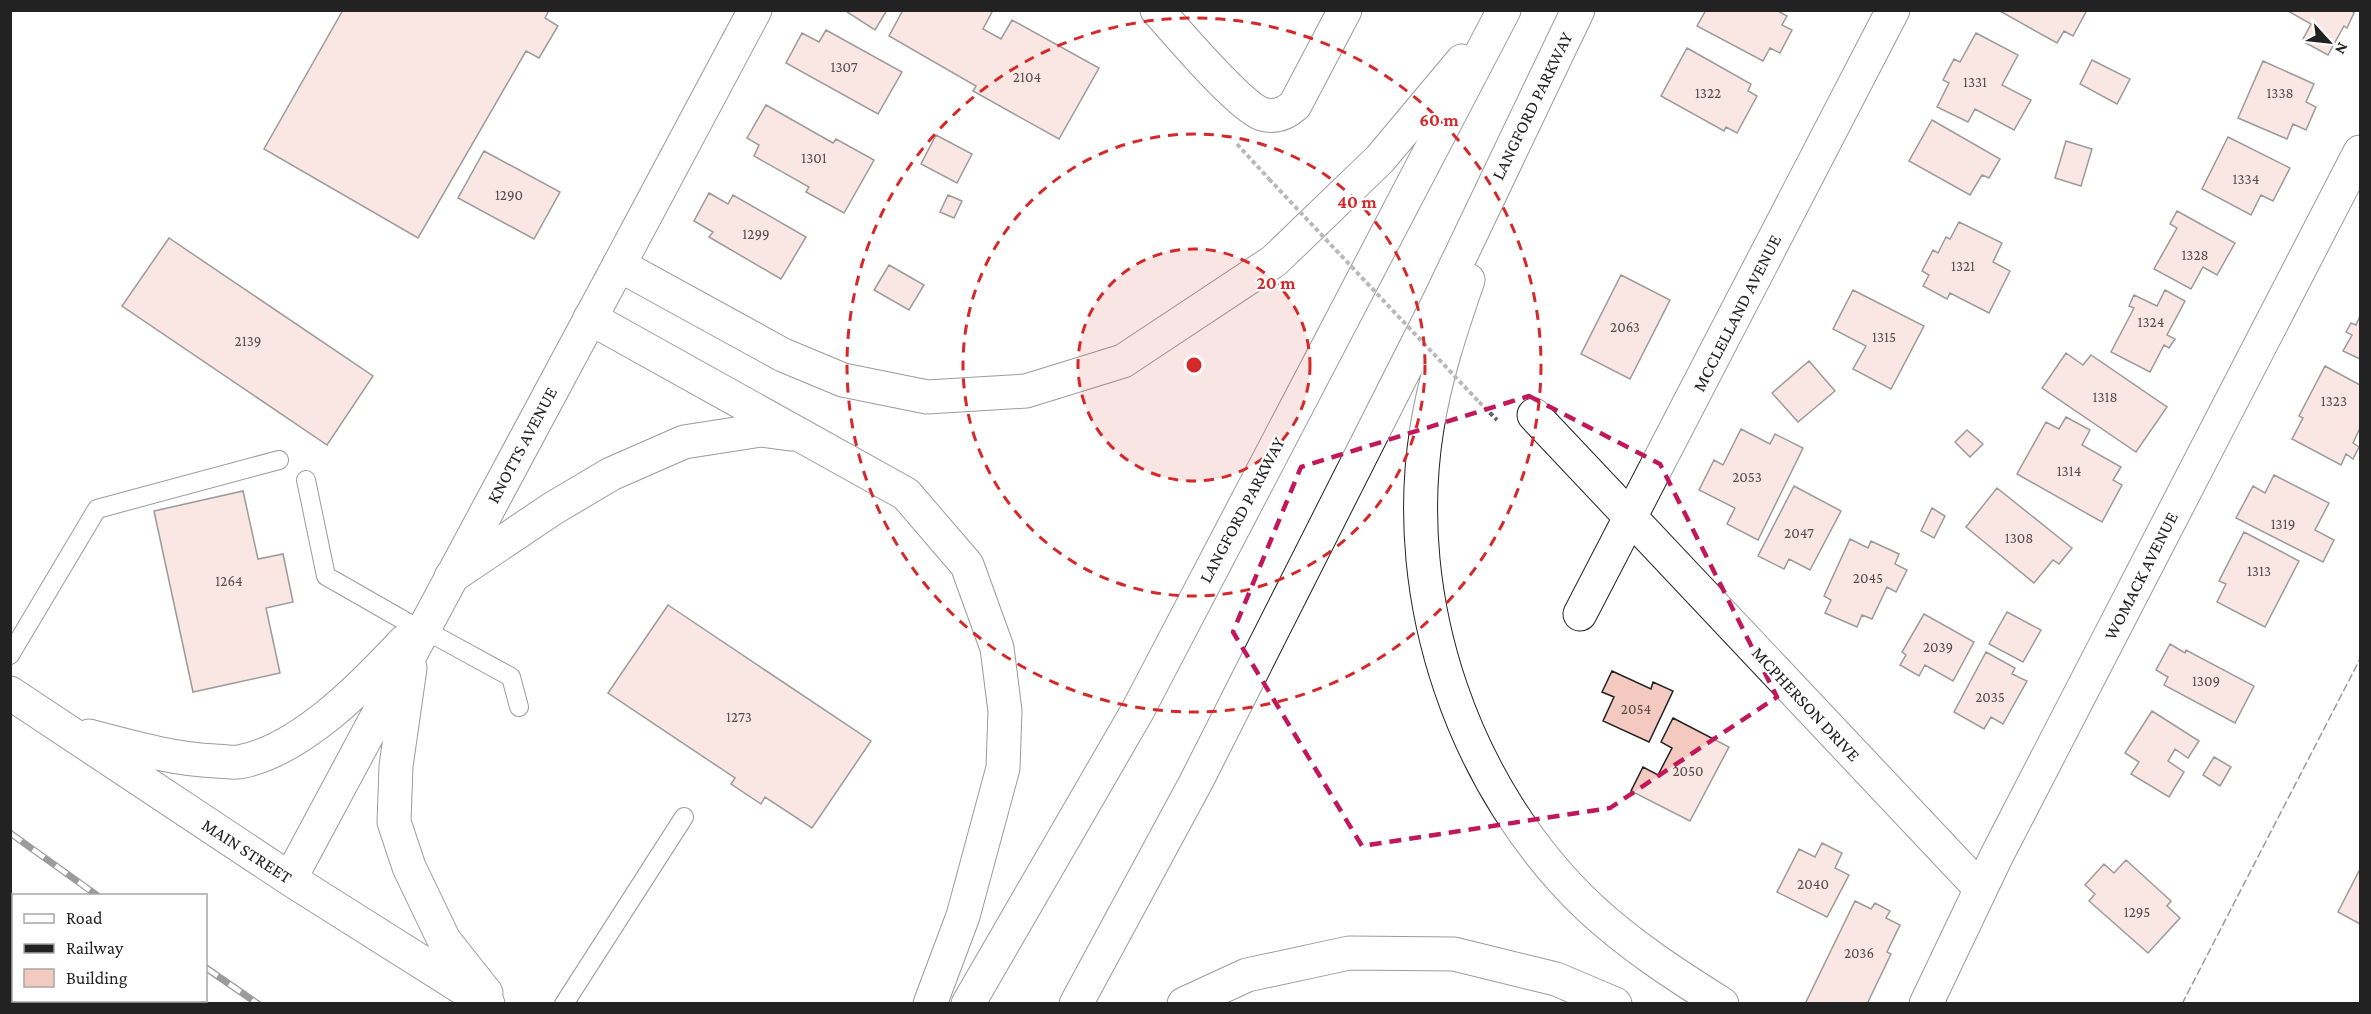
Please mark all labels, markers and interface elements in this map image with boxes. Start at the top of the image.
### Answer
north arrow [2299,12,2359,72]
street label: LANGFORD PARKWAY [1488,29,1577,183]
text: N [2332,40,2352,57]
house number: 1307 [830,59,858,75]
house number: 2104 [1013,69,1041,85]
house number: 1331 [1963,74,1987,90]
house number: 1322 [1695,85,1721,101]
house number: 1338 [2266,85,2294,101]
text: 60 m [1419,110,1459,130]
house number: 1301 [801,150,827,166]
house number: 1334 [2233,171,2259,187]
house number: 1290 [495,187,523,203]
text: 40 m [1337,192,1377,212]
house number: 1299 [742,226,770,242]
street label: MCCLELLAND AVENUE [1689,231,1785,395]
house number: 1328 [2181,247,2209,263]
house number: 1321 [1951,258,1975,274]
text: 20 m [1257,273,1296,293]
house number: 1324 [2138,314,2164,330]
house number: 2063 [1610,319,1640,335]
house number: 1315 [1872,329,1896,345]
house number: 2139 [235,333,261,349]
centre of rings [1184,355,1204,375]
street label: KNOTTS AVENUE [483,383,561,507]
house number: 1318 [2092,389,2118,405]
house number: 1323 [2321,393,2347,409]
street label: LANGFORD PARKWAY [1195,434,1289,586]
house number: 1314 [2057,463,2081,479]
house number: 2053 [1732,469,1762,485]
street label: WOMACK AVENUE [2100,508,2182,643]
house number: 1319 [2271,516,2295,532]
house number: 2047 [1784,525,1814,541]
house number: 1308 [2005,530,2033,546]
house number: 1313 [2247,563,2271,579]
house number: 2045 [1853,570,1883,586]
house number: 1264 [215,573,243,589]
house number: 2039 [1923,639,1953,655]
street label: MCPHERSON DRIVE [1748,643,1864,766]
house number: 1309 [2192,673,2220,689]
house number: 2035 [1975,689,2005,705]
house number: 2054 [1621,701,1651,717]
house number: 1273 [726,709,752,725]
house number: 2050 [1672,763,1704,779]
street label: MAIN STREET [198,814,296,888]
house number: 2040 [1797,876,1829,892]
legend [12,894,207,1002]
house number: 1295 [2124,904,2150,920]
text: Road [66,908,103,928]
text: Railway [66,938,124,958]
house number: 2036 [1844,945,1874,961]
text: Building [66,968,128,988]

